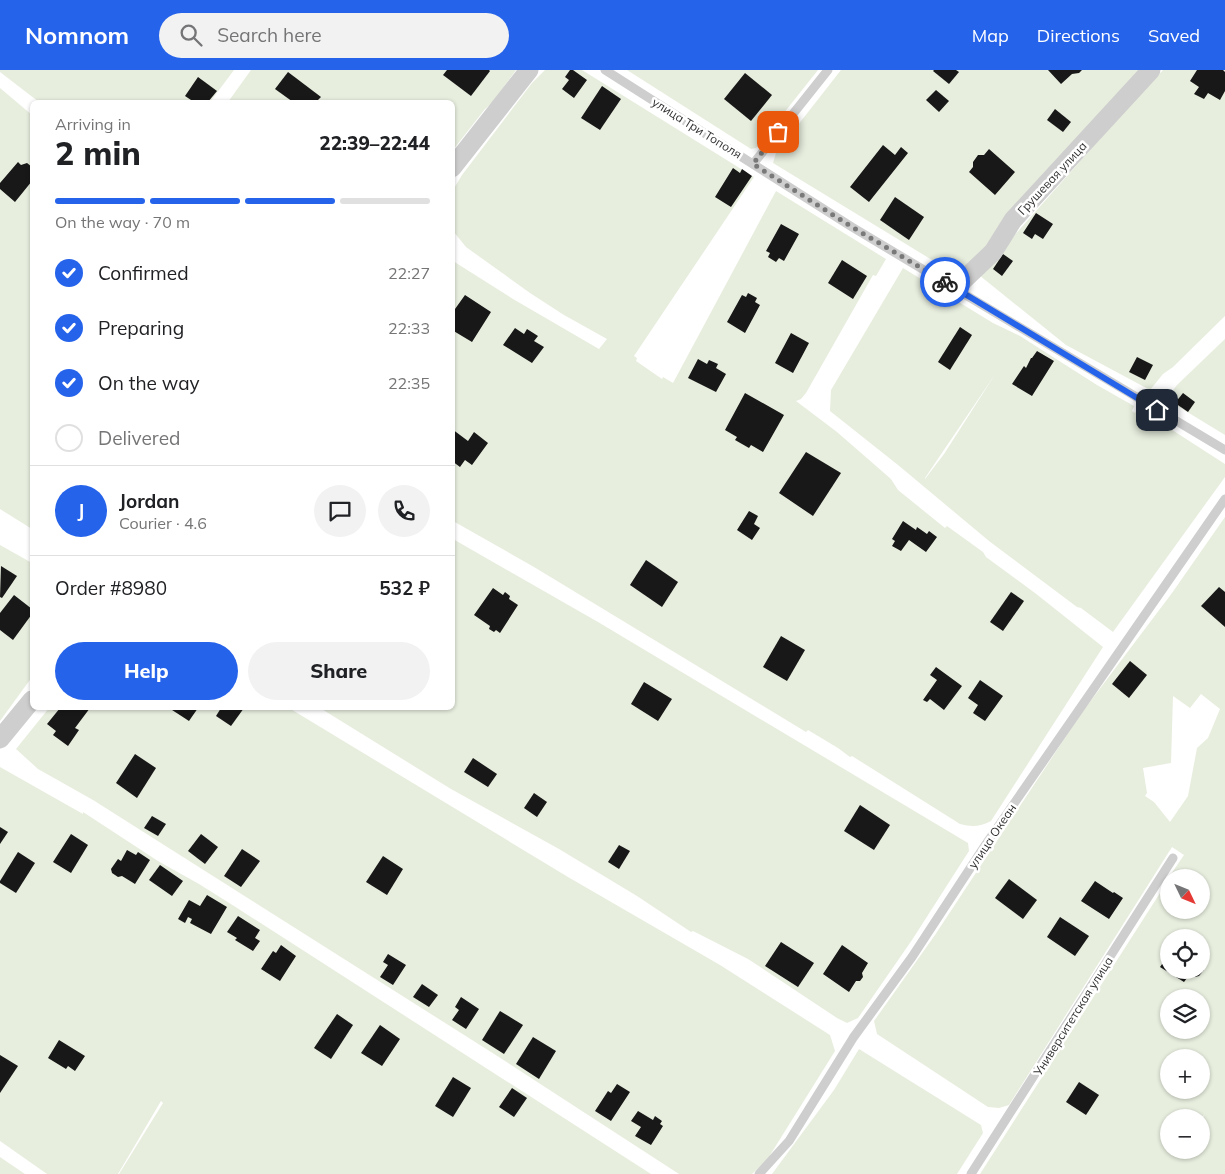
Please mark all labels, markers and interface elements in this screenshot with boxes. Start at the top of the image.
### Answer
search box [159,13,509,58]
text: Nomnom [25,20,129,50]
icon: search [177,21,205,49]
text: Search here [217,23,322,47]
text: Map [972,24,1009,47]
text: Directions [1037,24,1120,47]
text: Saved [1148,24,1200,47]
street label: улица Три Тополя [649,94,745,162]
pin [757,111,799,153]
text: Arriving in [55,114,131,134]
icon: bag [764,118,792,146]
text: 22:39–22:44 [319,131,430,155]
text: 2 min [55,133,141,173]
street label: Грушевая улица [1014,138,1090,218]
text: On the way · 70 m [55,212,190,232]
courier [920,257,970,307]
icon: check [55,259,83,287]
text: Confirmed [98,261,189,285]
text: 22:27 [388,263,430,283]
icon: bike [931,268,959,296]
icon: check [55,314,83,342]
text: Preparing [98,316,184,340]
text: 22:33 [388,318,430,338]
icon: check [55,369,83,397]
text: On the way [98,371,200,395]
text: 22:35 [388,373,430,393]
pin [1136,389,1178,431]
icon: home [1143,396,1171,424]
text: Delivered [98,426,180,450]
button: chat [314,485,366,537]
button: phone [378,485,430,537]
text: Jordan [119,489,179,513]
text: J [78,499,84,523]
text: Courier · 4.6 [119,513,207,533]
text: Order #8980 [55,576,167,600]
text: 532 ₽ [379,576,430,600]
button: Help [55,642,238,700]
button: Share [248,642,430,700]
street label: улица Океан [965,801,1019,871]
north arrow [1160,869,1210,919]
map controls [1160,869,1210,1159]
button: locate [1160,929,1210,979]
street label: Университетская улица [1030,954,1116,1079]
button: layers [1160,989,1210,1039]
button: + [1160,1049,1210,1099]
button: − [1160,1109,1210,1159]

